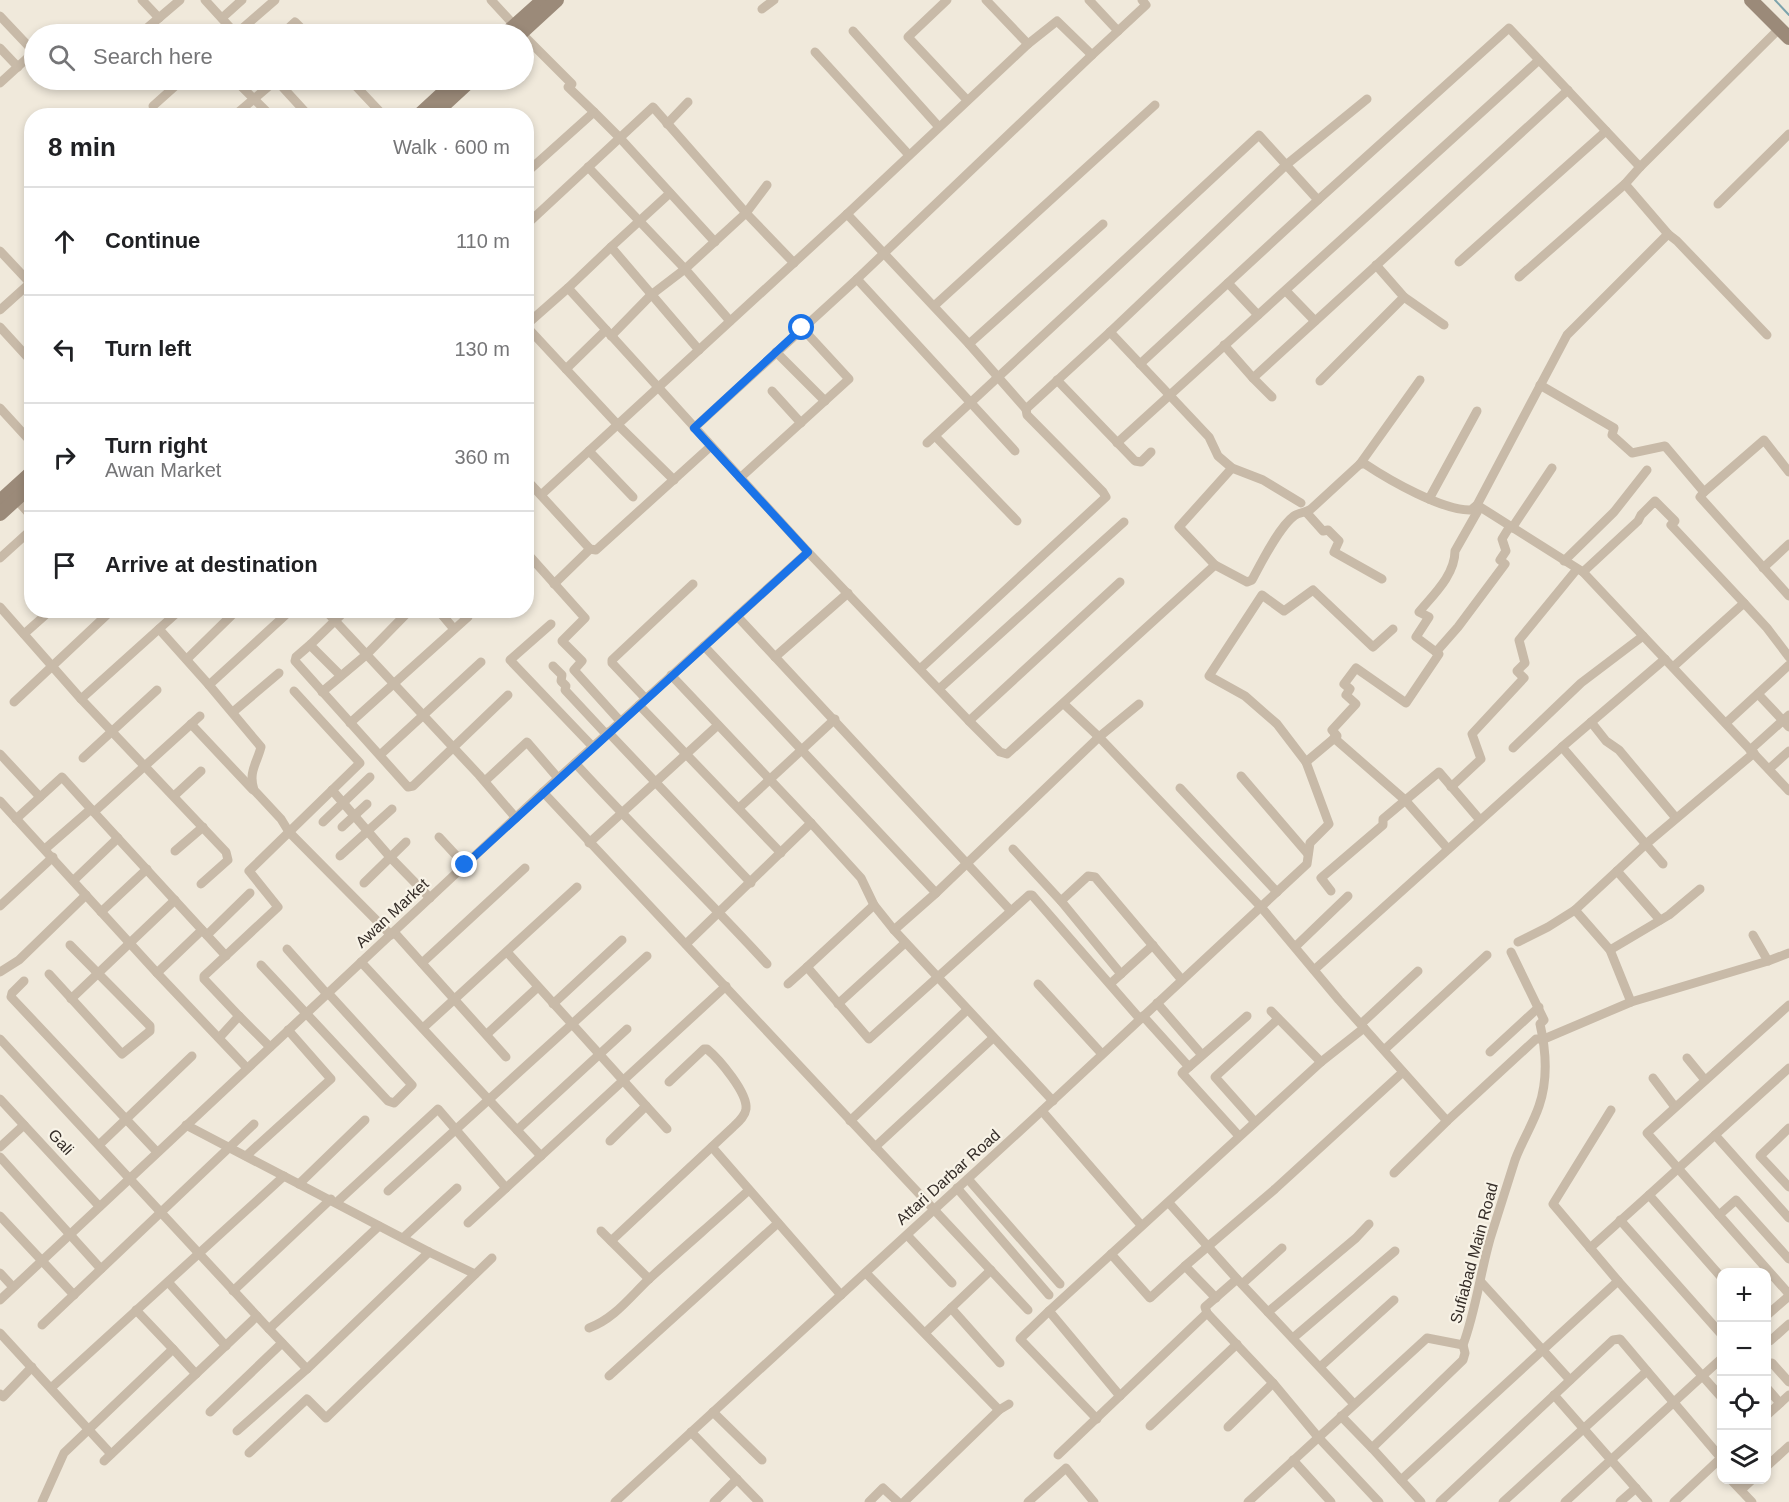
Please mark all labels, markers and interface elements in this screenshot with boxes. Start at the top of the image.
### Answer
search box [24,24,534,90]
icon: search [45,41,78,74]
text: Search here [93,44,213,69]
text: 8 min [48,132,116,162]
text: Walk · 600 m [393,136,510,158]
icon: ahead [48,225,81,258]
text: Continue [105,228,200,253]
text: 110 m [456,230,510,252]
route start [788,314,814,340]
icon: left [48,333,81,366]
text: Turn left [105,336,191,361]
text: 130 m [454,338,510,360]
text: Turn right [105,433,207,458]
icon: right [48,441,81,474]
text: 360 m [454,446,510,468]
text: Awan Market [105,459,221,481]
icon: arrive [48,549,81,582]
text: Arrive at destination [105,552,318,577]
route end [451,851,477,877]
street label: Awan Market [352,875,432,951]
street label: Gali [45,1126,77,1158]
street label: Attari Darbar Road [893,1126,1003,1228]
street label: Sufiabad Main Road [1447,1181,1501,1325]
map controls [1717,1268,1771,1484]
button: + [1717,1268,1771,1322]
button: − [1717,1322,1771,1376]
button: locate [1717,1376,1771,1430]
button: layers [1717,1430,1771,1484]

